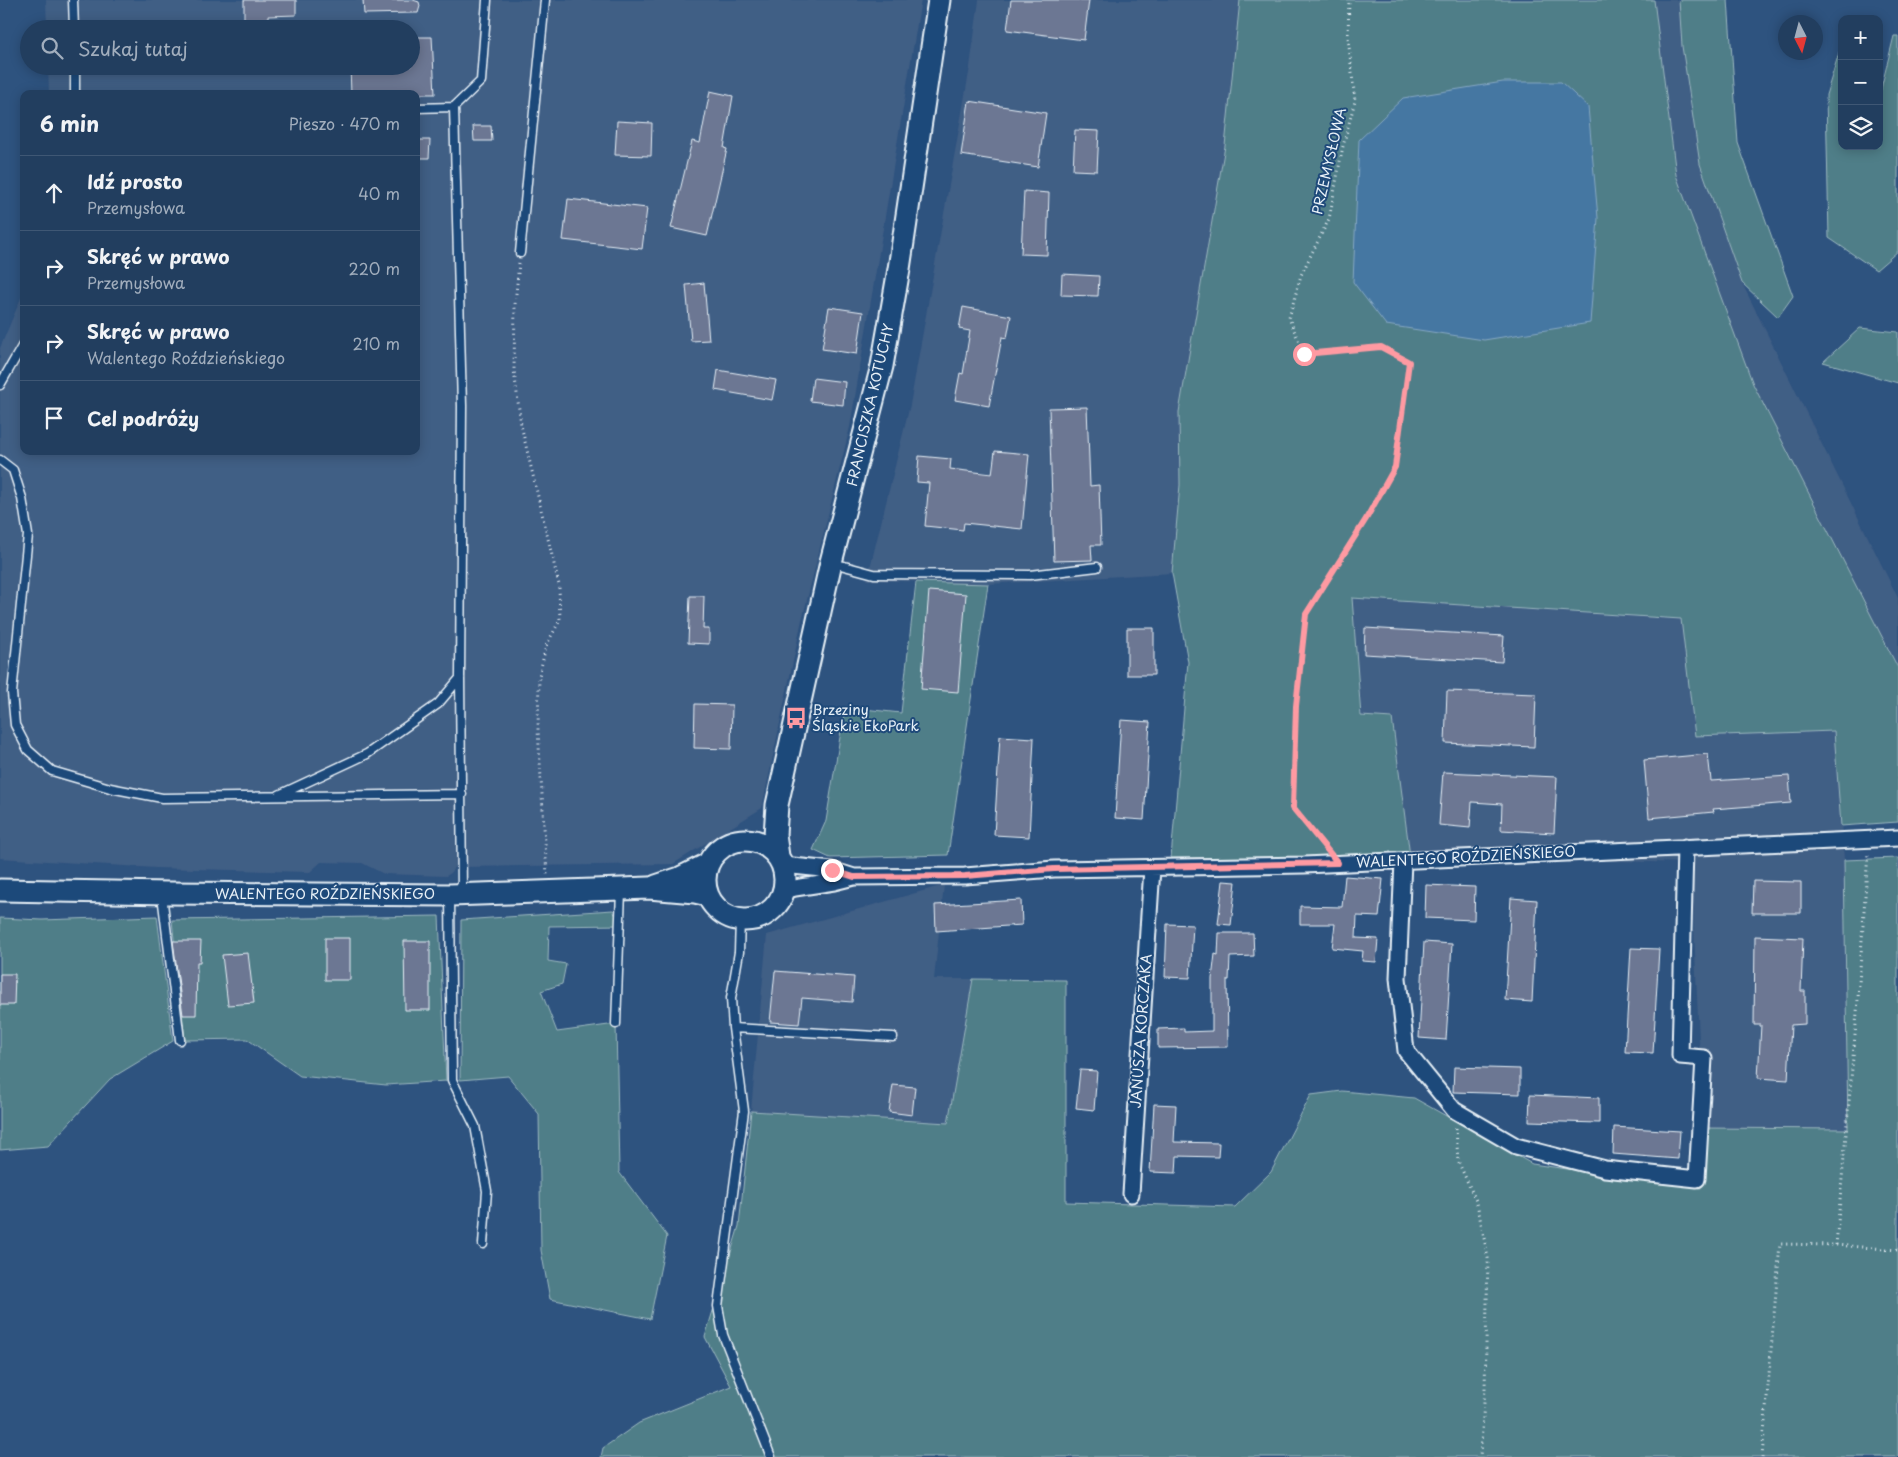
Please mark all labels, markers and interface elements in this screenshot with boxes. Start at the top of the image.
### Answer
north arrow [1778,15,1823,60]
map controls [1838,15,1883,150]
button: + [1838,15,1883,60]
search box [20,20,420,75]
icon: search [38,34,66,62]
text: Szukaj tutaj [78,34,188,62]
button: − [1838,60,1883,105]
street label: PRZEMYSŁOWA [1306,105,1351,216]
button: layers [1838,105,1883,150]
text: 6 min [40,107,99,139]
text: Pieszo · 470 m [289,111,400,135]
text: Idź prosto [87,167,183,195]
icon: ahead [40,179,68,207]
text: 40 m [358,181,400,205]
text: Przemysłowa [87,195,185,219]
text: Skręć w prawo [87,242,230,270]
icon: right [40,254,68,282]
text: 220 m [349,256,400,280]
text: Przemysłowa [87,270,185,294]
text: Skręć w prawo [87,317,230,345]
street label: FRANCISZKA KOTUCHY [841,321,899,488]
icon: right [40,329,68,357]
text: 210 m [352,331,400,355]
route start [1293,343,1316,366]
text: Walentego Roździeńskiego [87,345,285,369]
icon: arrive [40,404,68,432]
text: Cel podróży [87,404,199,432]
place label: Brzeziny Śląskie EkoPark [812,699,919,736]
bus stop icon: Brzeziny Śląskie EkoPark [783,705,809,731]
street label: WALENTEGO ROŹDZIEŃSKIEGO [1356,840,1576,873]
route end [821,859,844,882]
street label: WALENTEGO ROŹDZIEŃSKIEGO [215,883,435,904]
street label: JANUSZA KORCZAKA [1125,953,1156,1109]

